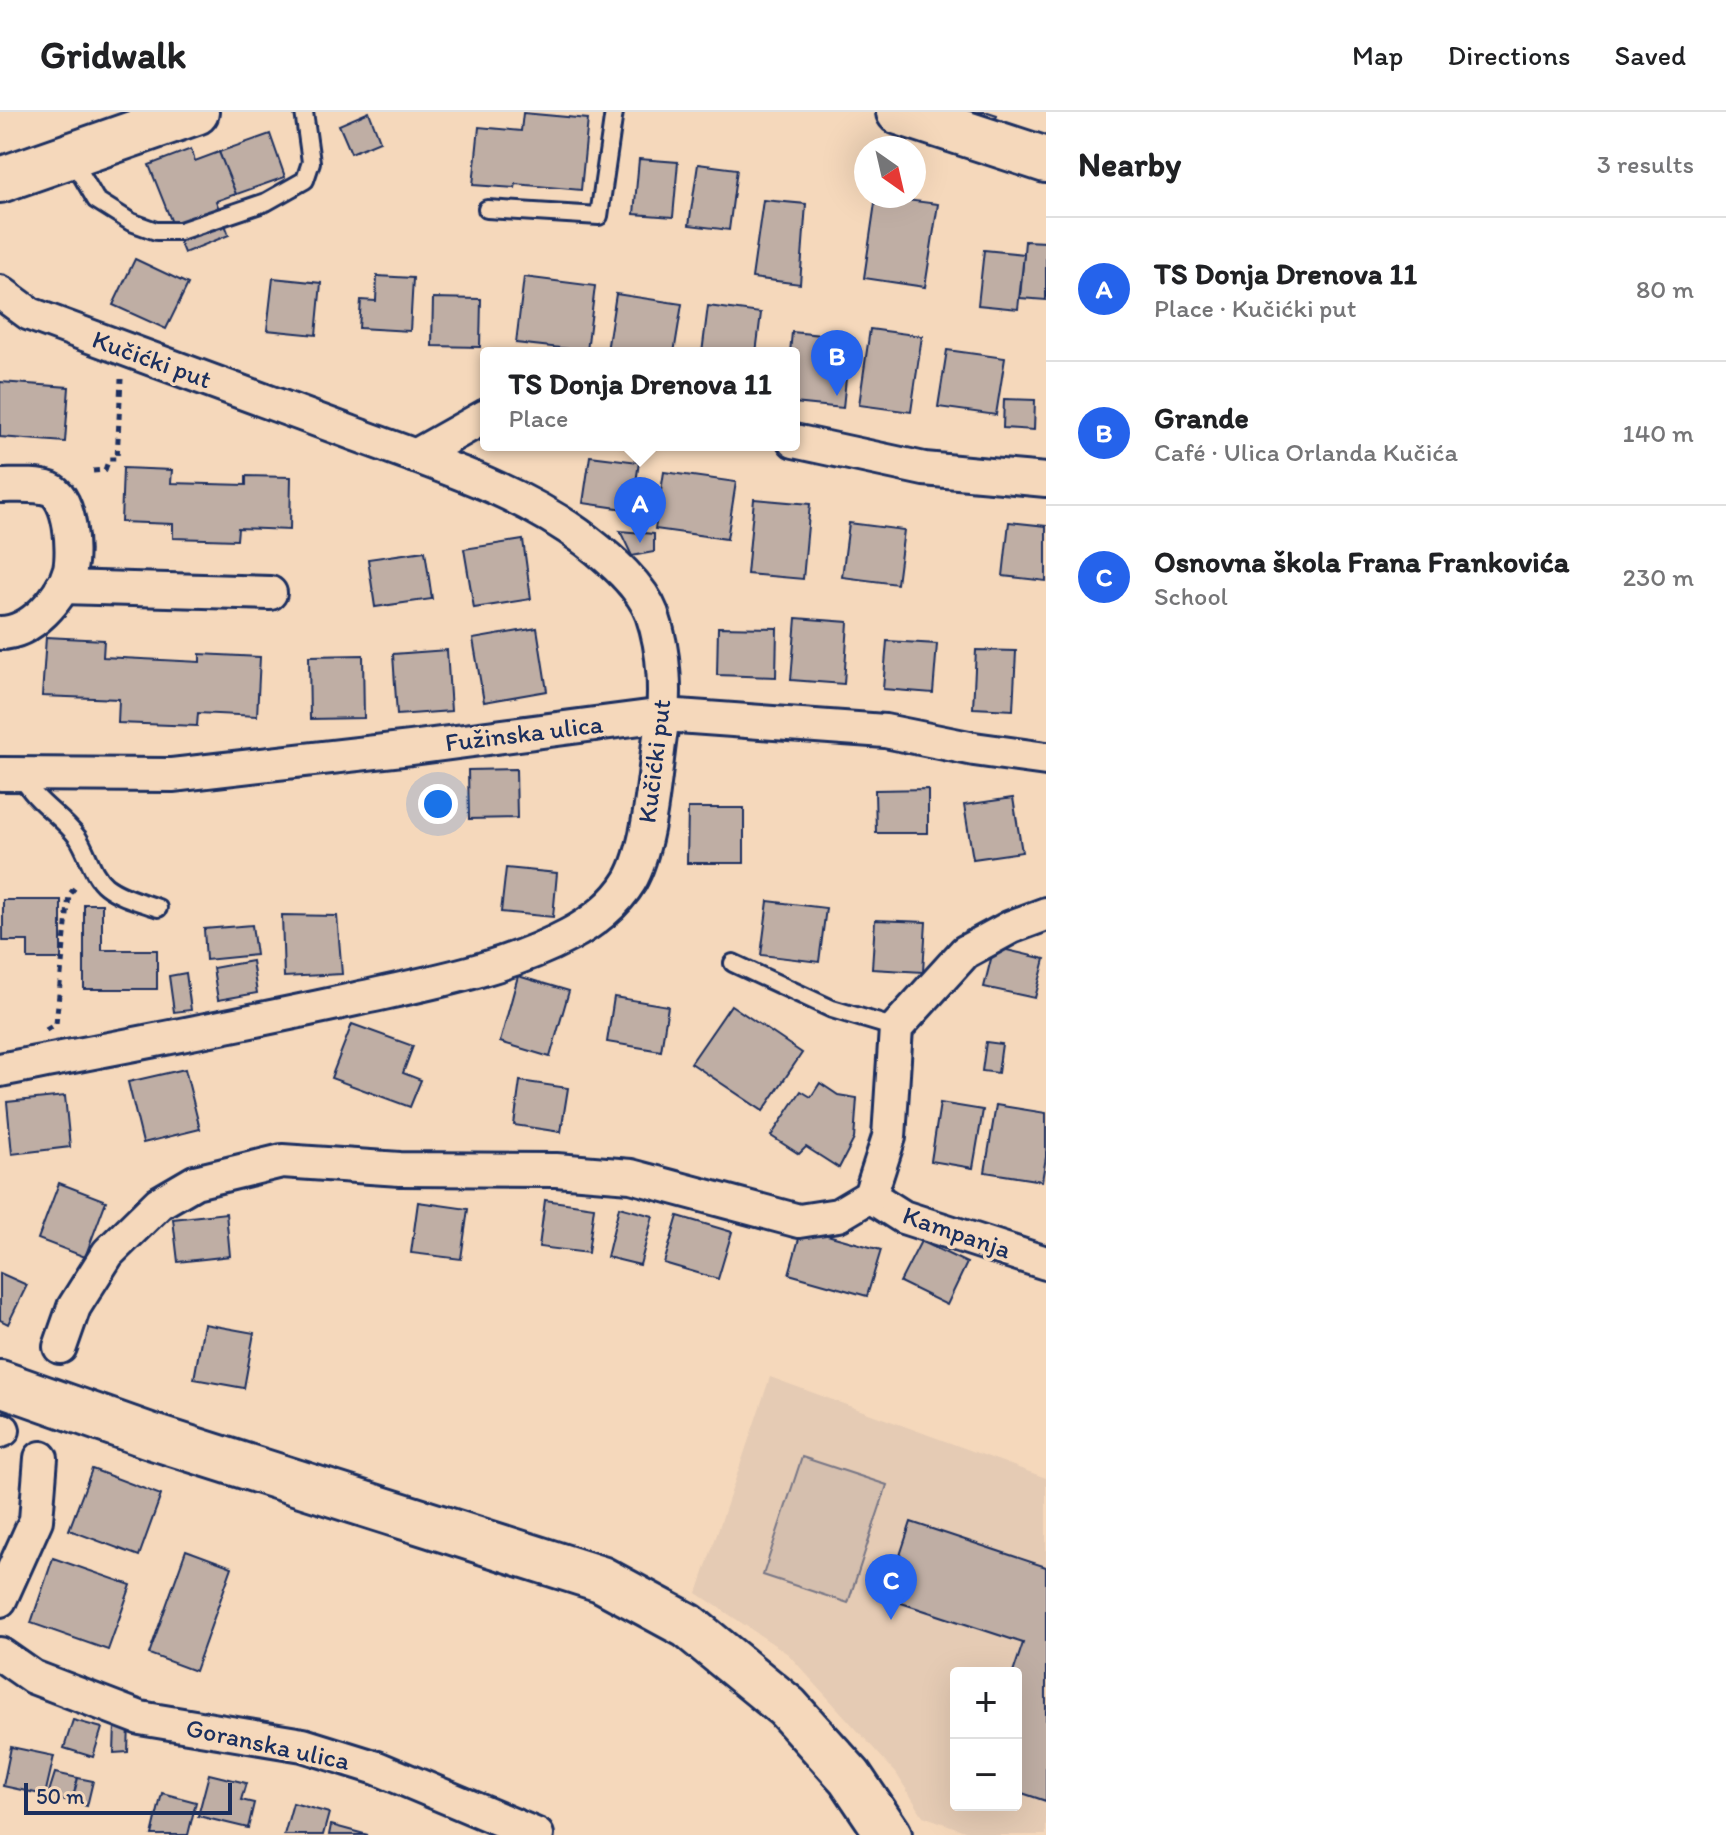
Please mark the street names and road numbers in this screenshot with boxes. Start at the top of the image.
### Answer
street label: Kučićki put [88,323,216,395]
street label: Kučićki put [631,697,677,825]
street label: Fužinska ulica [443,707,605,759]
street label: Kampanja [899,1199,1016,1266]
street label: Goranska ulica [183,1711,353,1777]

